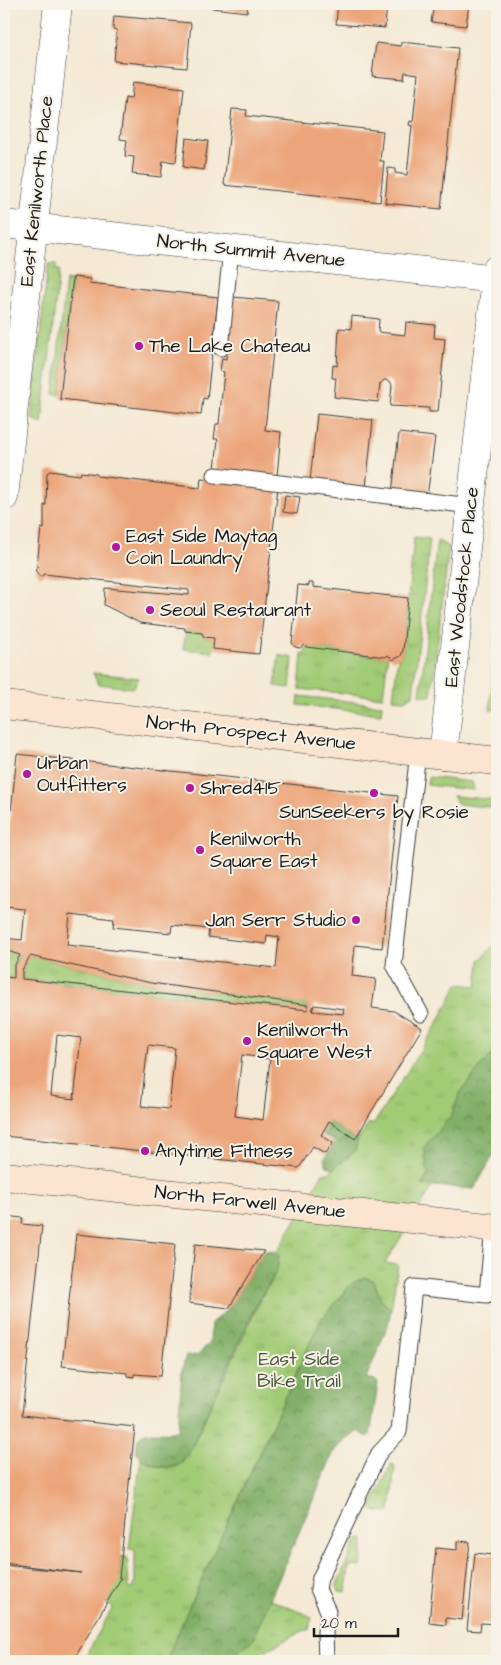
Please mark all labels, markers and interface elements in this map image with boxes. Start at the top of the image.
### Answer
street label: East Kenilworth Place [14,95,60,287]
street label: North Summit Avenue [156,228,346,274]
place label: The Lake Chateau [149,333,311,360]
marker: The Lake Chateau [133,340,145,352]
street label: East Woodstock Place [438,486,486,688]
place label: East Side Maytag Coin Laundry [126,523,278,573]
marker: East Side Maytag Coin Laundry [110,541,122,553]
place label: Seoul Restaurant [160,597,311,624]
marker: Seoul Restaurant [144,604,156,616]
street label: North Prospect Avenue [145,709,357,757]
place label: Urban Outfitters [37,750,127,799]
marker: Urban Outfitters [21,768,33,780]
place label: Shred415 [200,775,281,802]
marker: Shred415 [184,782,196,794]
marker: SunSeekers by Rosie [368,787,380,799]
place label: SunSeekers by Rosie [279,799,469,827]
place label: Kenilworth Square East [210,826,318,875]
marker: Kenilworth Square East [194,844,206,856]
place label: Jan Serr Studio [205,907,346,934]
marker: Jan Serr Studio [350,914,362,926]
place label: Kenilworth Square West [257,1017,372,1066]
marker: Kenilworth Square West [241,1035,253,1047]
place label: Anytime Fitness [155,1138,293,1166]
marker: Anytime Fitness [139,1145,151,1157]
street label: North Farwell Avenue [153,1179,347,1225]
park label: East Side Bike Trail [257,1346,341,1395]
scale bar [314,1605,397,1637]
text: 20 m [321,1613,357,1634]

